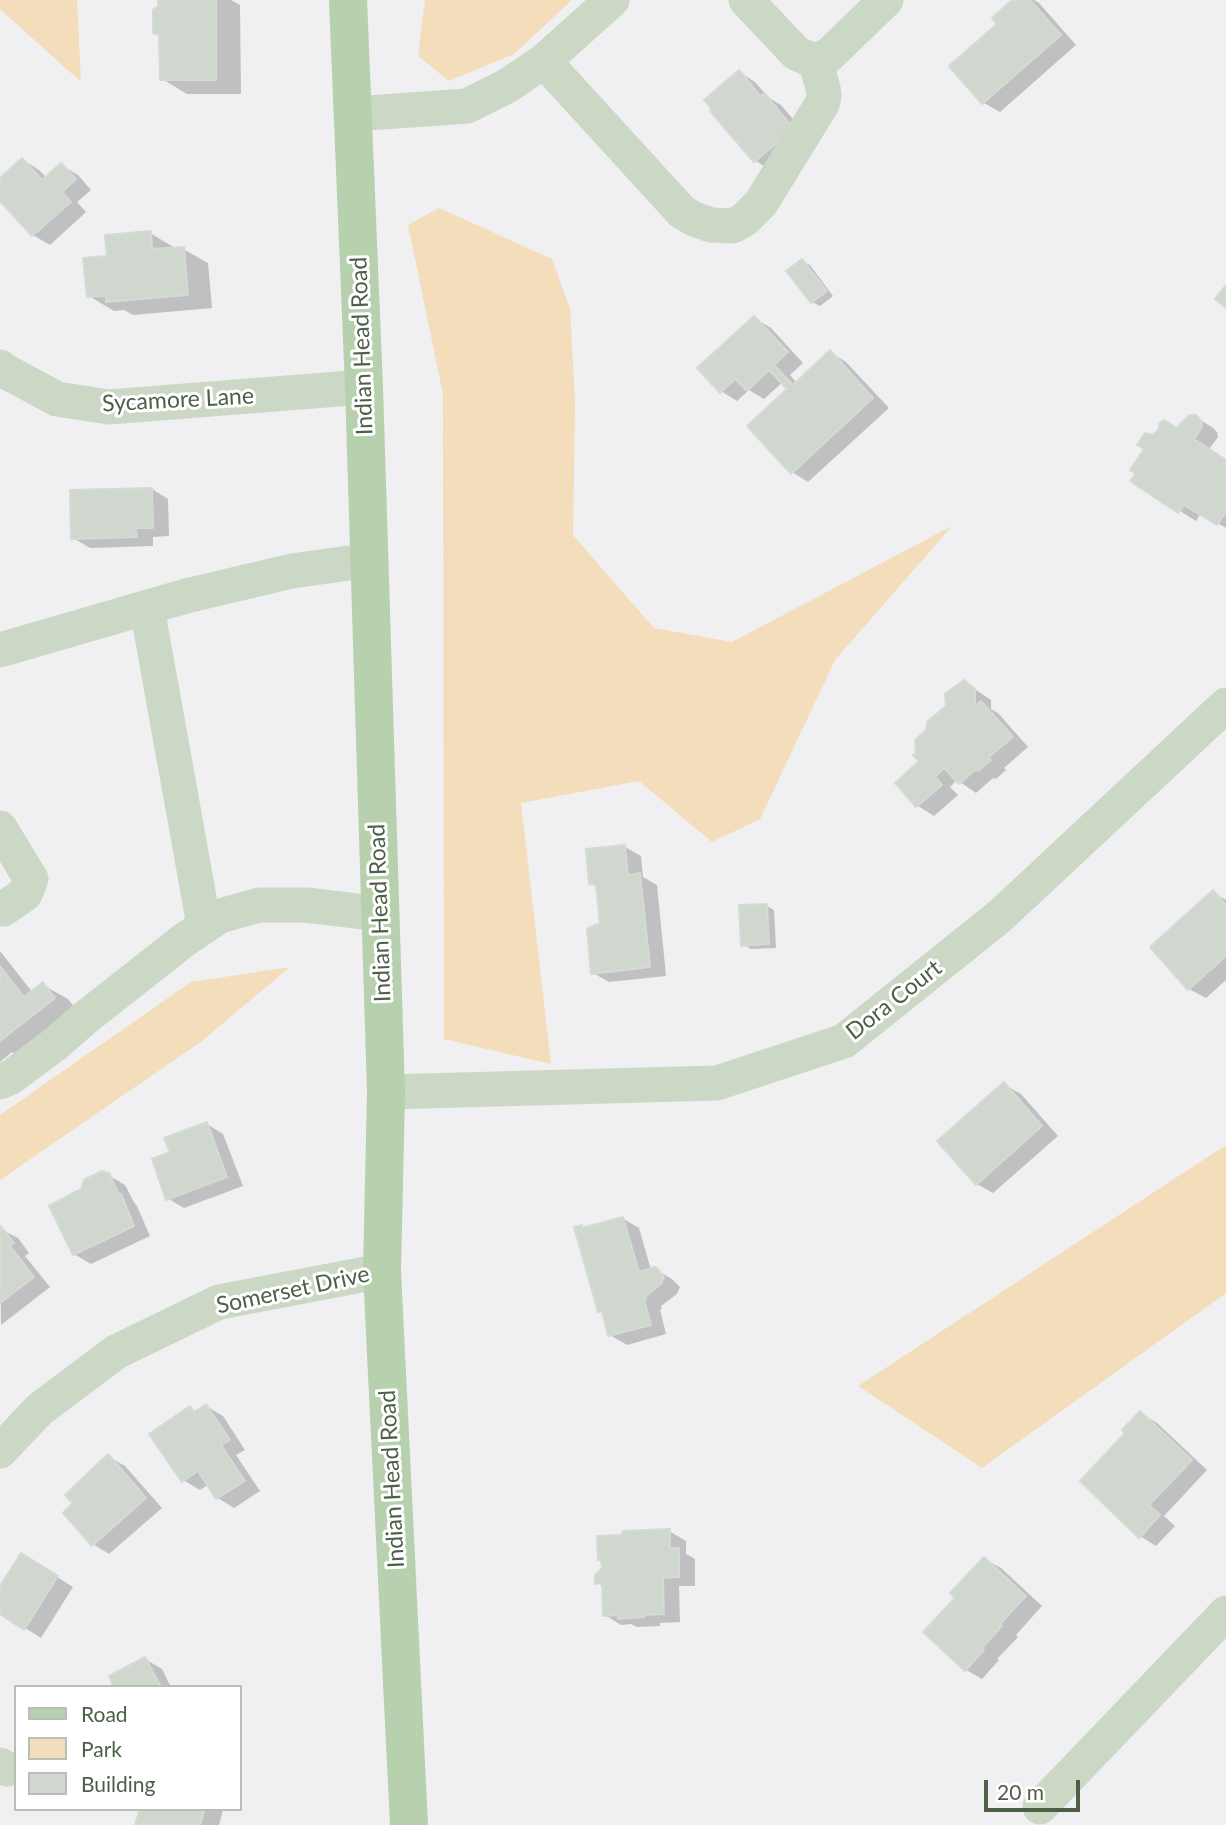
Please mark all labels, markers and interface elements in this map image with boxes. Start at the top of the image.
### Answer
street label: Indian Head Road [345,256,379,436]
street label: Sycamore Lane [101,382,255,418]
street label: Indian Head Road [363,823,397,1003]
street label: Dora Court [841,954,947,1046]
street label: Somerset Drive [214,1260,372,1320]
street label: Indian Head Road [374,1389,410,1569]
legend [14,1685,242,1811]
text: Road [81,1701,128,1726]
text: Park [81,1736,122,1761]
scale bar [988,1766,1084,1810]
text: Building [81,1771,156,1796]
text: 20 m [997,1779,1044,1804]

